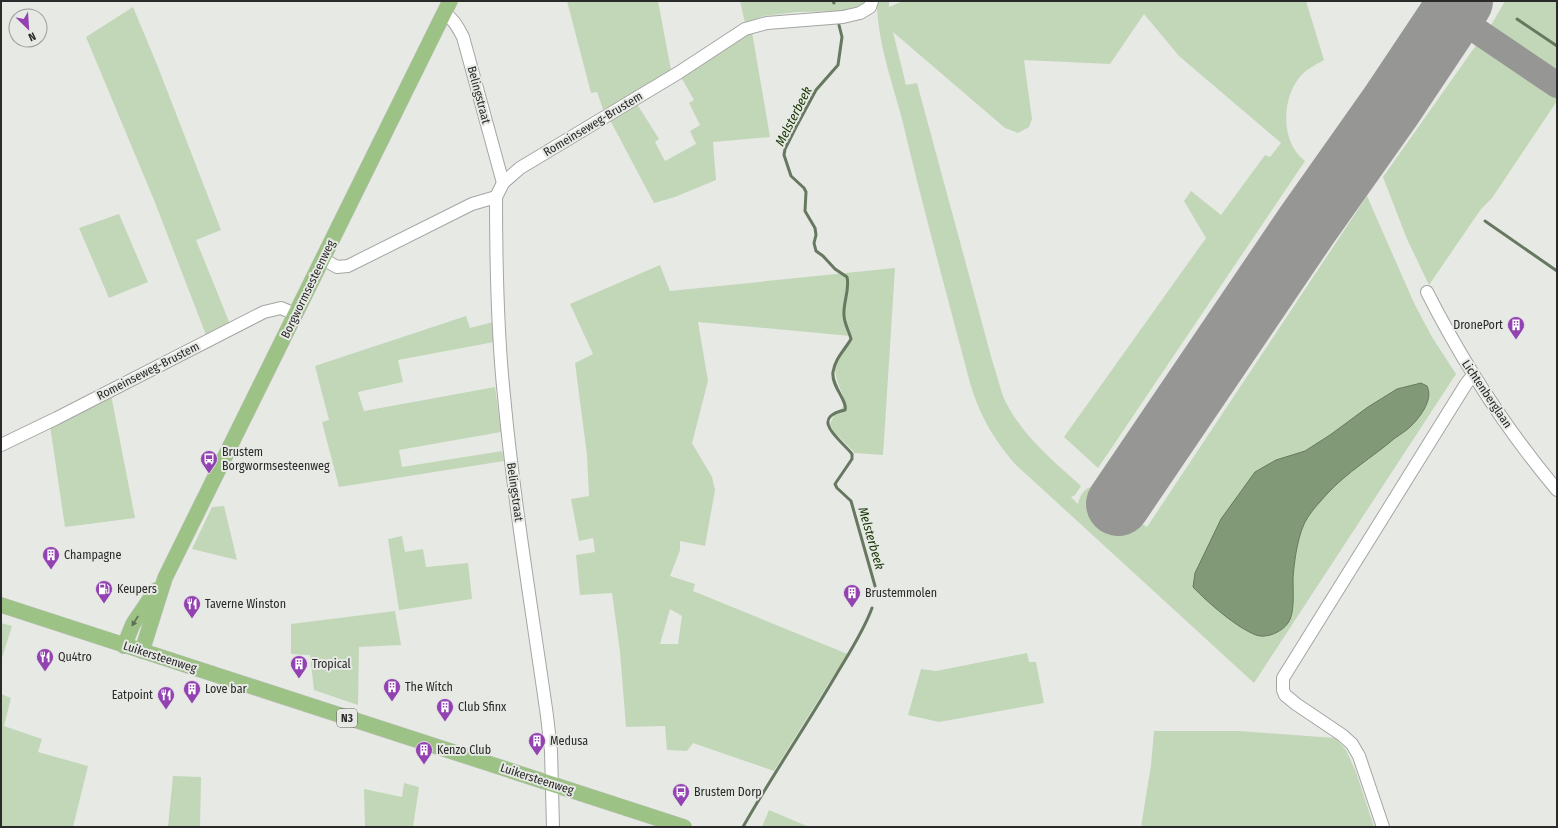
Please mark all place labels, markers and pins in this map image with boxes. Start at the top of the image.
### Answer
building icon: DronePort [1506,315,1526,340]
place label: DronePort [1453,318,1503,332]
place label: Brustem Borgwormsesteenweg [222,445,330,473]
bus stop icon: Brustem Borgwormsesteenweg [199,449,219,474]
building icon: Champagne [41,545,61,570]
place label: Champagne [64,548,121,562]
fuel station icon: Keupers [94,579,114,604]
place label: Keupers [117,582,157,596]
building icon: Brustemmolen [842,583,862,608]
place label: Brustemmolen [865,586,937,600]
restaurant icon: Taverne Winston [182,594,202,619]
place label: Taverne Winston [205,597,286,611]
restaurant icon: Qu4tro [35,647,55,672]
place label: Qu4tro [58,650,92,664]
building icon: Tropical [289,654,309,679]
place label: Tropical [312,657,351,671]
building icon: The Witch [382,677,402,702]
building icon: Love bar [182,679,202,704]
place label: The Witch [405,680,453,694]
place label: Love bar [205,682,248,696]
restaurant icon: Eatpoint [156,685,176,710]
place label: Eatpoint [112,688,153,702]
building icon: Club Sfinx [435,697,455,722]
place label: Club Sfinx [458,700,507,714]
building icon: Medusa [527,731,547,756]
place label: Medusa [550,734,588,748]
building icon: Kenzo Club [414,740,434,765]
place label: Kenzo Club [437,743,491,757]
bus stop icon: Brustem Dorp [671,782,691,807]
place label: Brustem Dorp [694,785,762,799]

